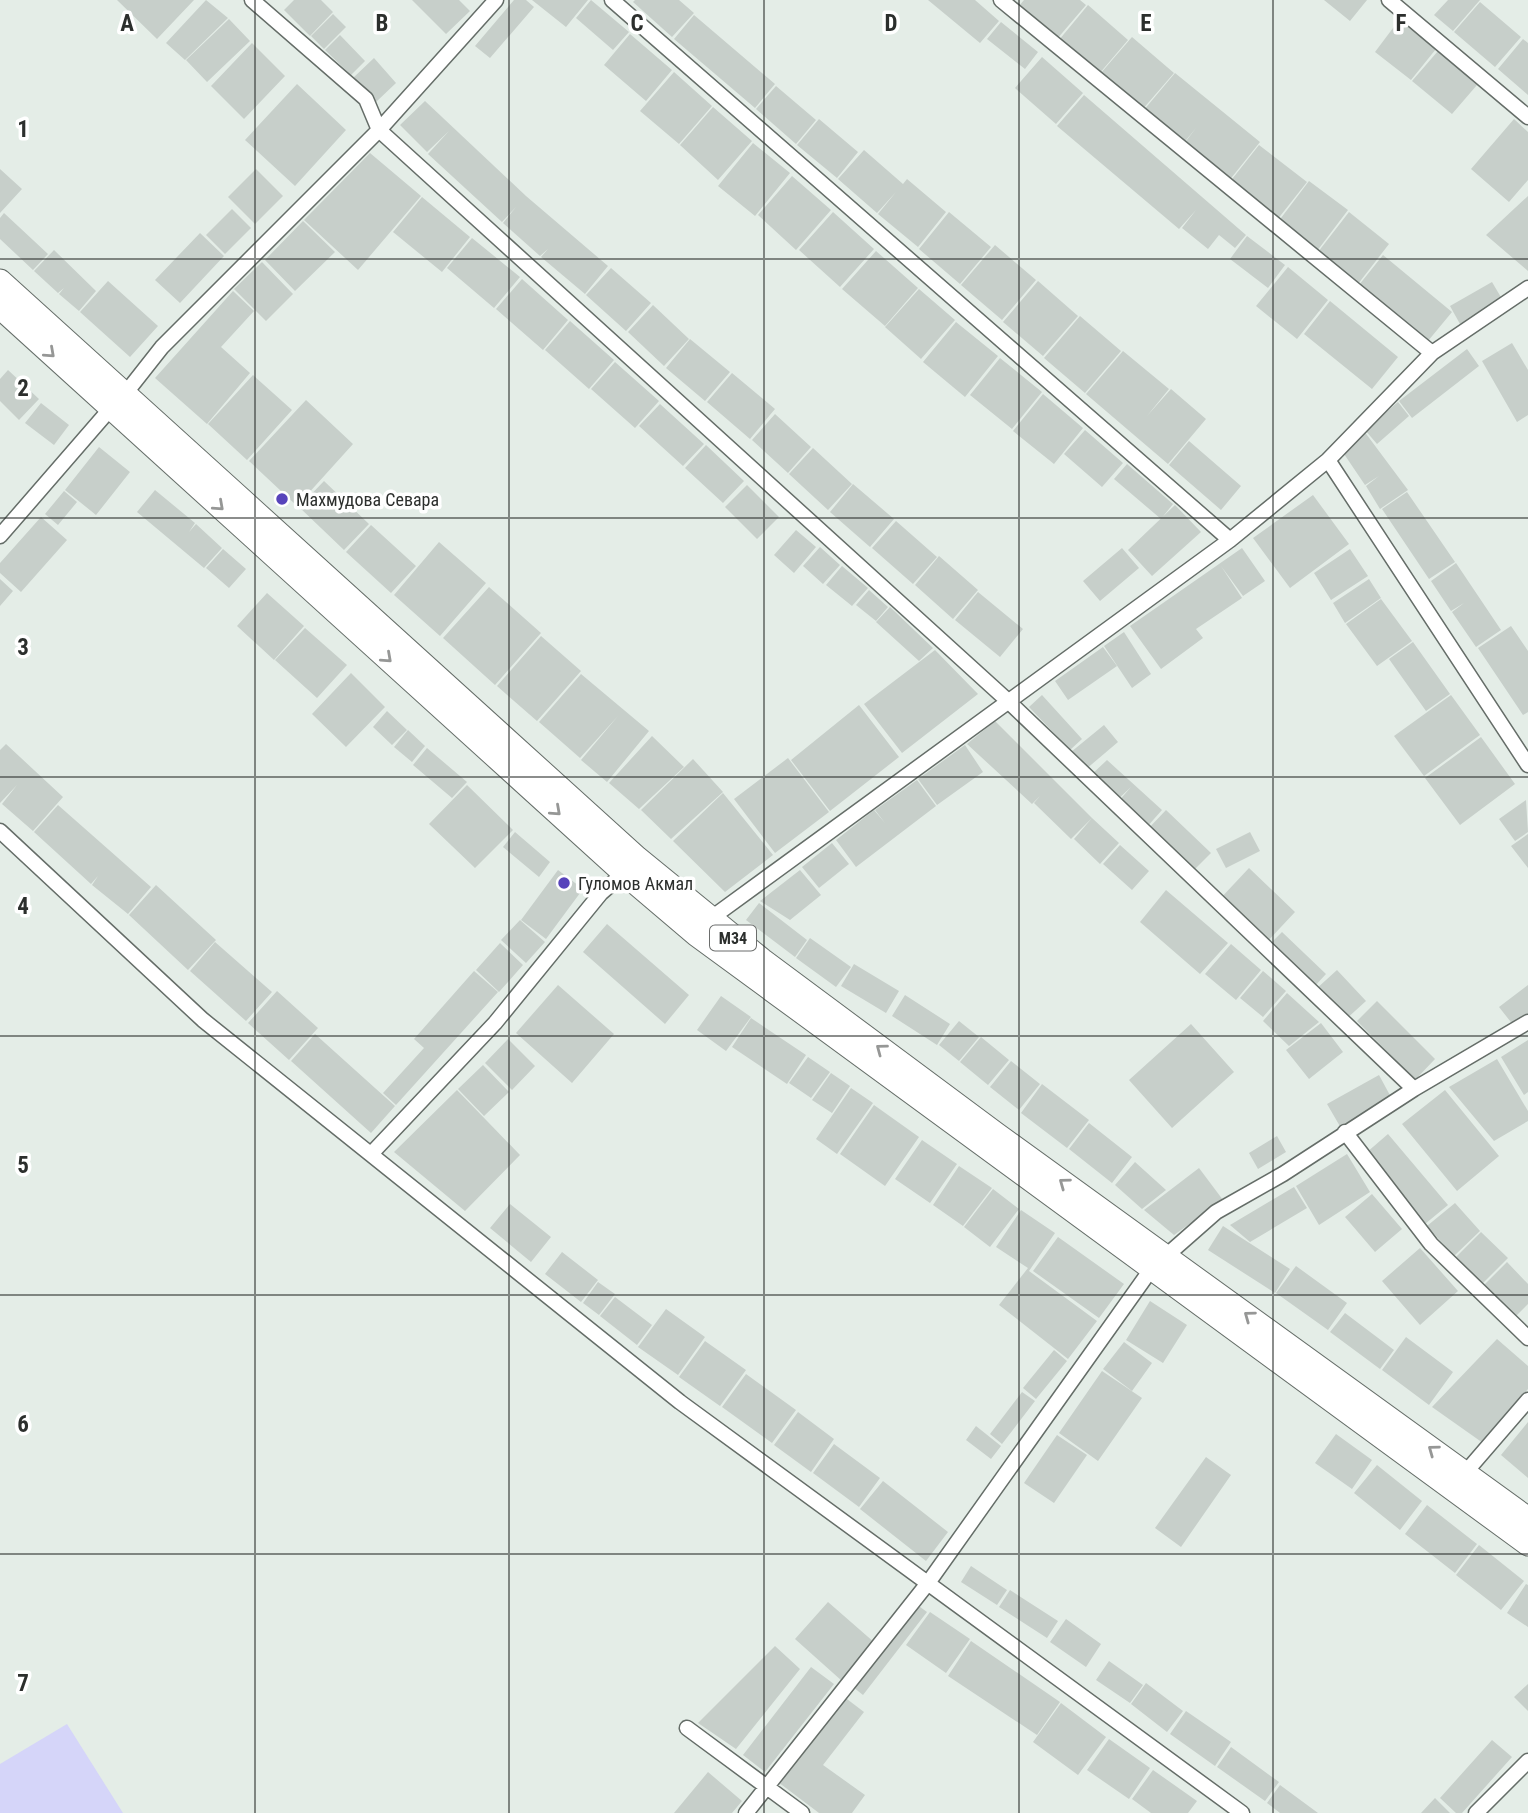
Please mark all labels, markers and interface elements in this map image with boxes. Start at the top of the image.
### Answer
text: A [120,10,134,37]
text: B [376,10,388,37]
text: C [630,10,644,37]
text: D [885,10,898,37]
text: E [1140,10,1152,37]
text: F [1396,10,1407,37]
text: 1 [17,116,29,143]
one-way arrow [42,344,55,357]
text: 2 [17,375,29,402]
place label: Махмудова Севара [296,489,439,510]
marker: Махмудова Севара [274,491,290,507]
one-way arrow [211,497,224,510]
text: 3 [17,634,29,661]
one-way arrow [379,650,392,663]
one-way arrow [548,803,561,815]
place label: Гуломов Акмал [578,873,693,894]
marker: Гуломов Акмал [556,875,572,891]
text: 4 [17,893,29,920]
road number: M34 [710,926,756,950]
one-way arrow [876,1044,889,1057]
text: 5 [17,1152,29,1179]
one-way arrow [1059,1179,1072,1191]
one-way arrow [1244,1312,1257,1325]
text: 6 [17,1411,29,1438]
one-way arrow [1428,1446,1441,1458]
text: 7 [17,1670,29,1697]

